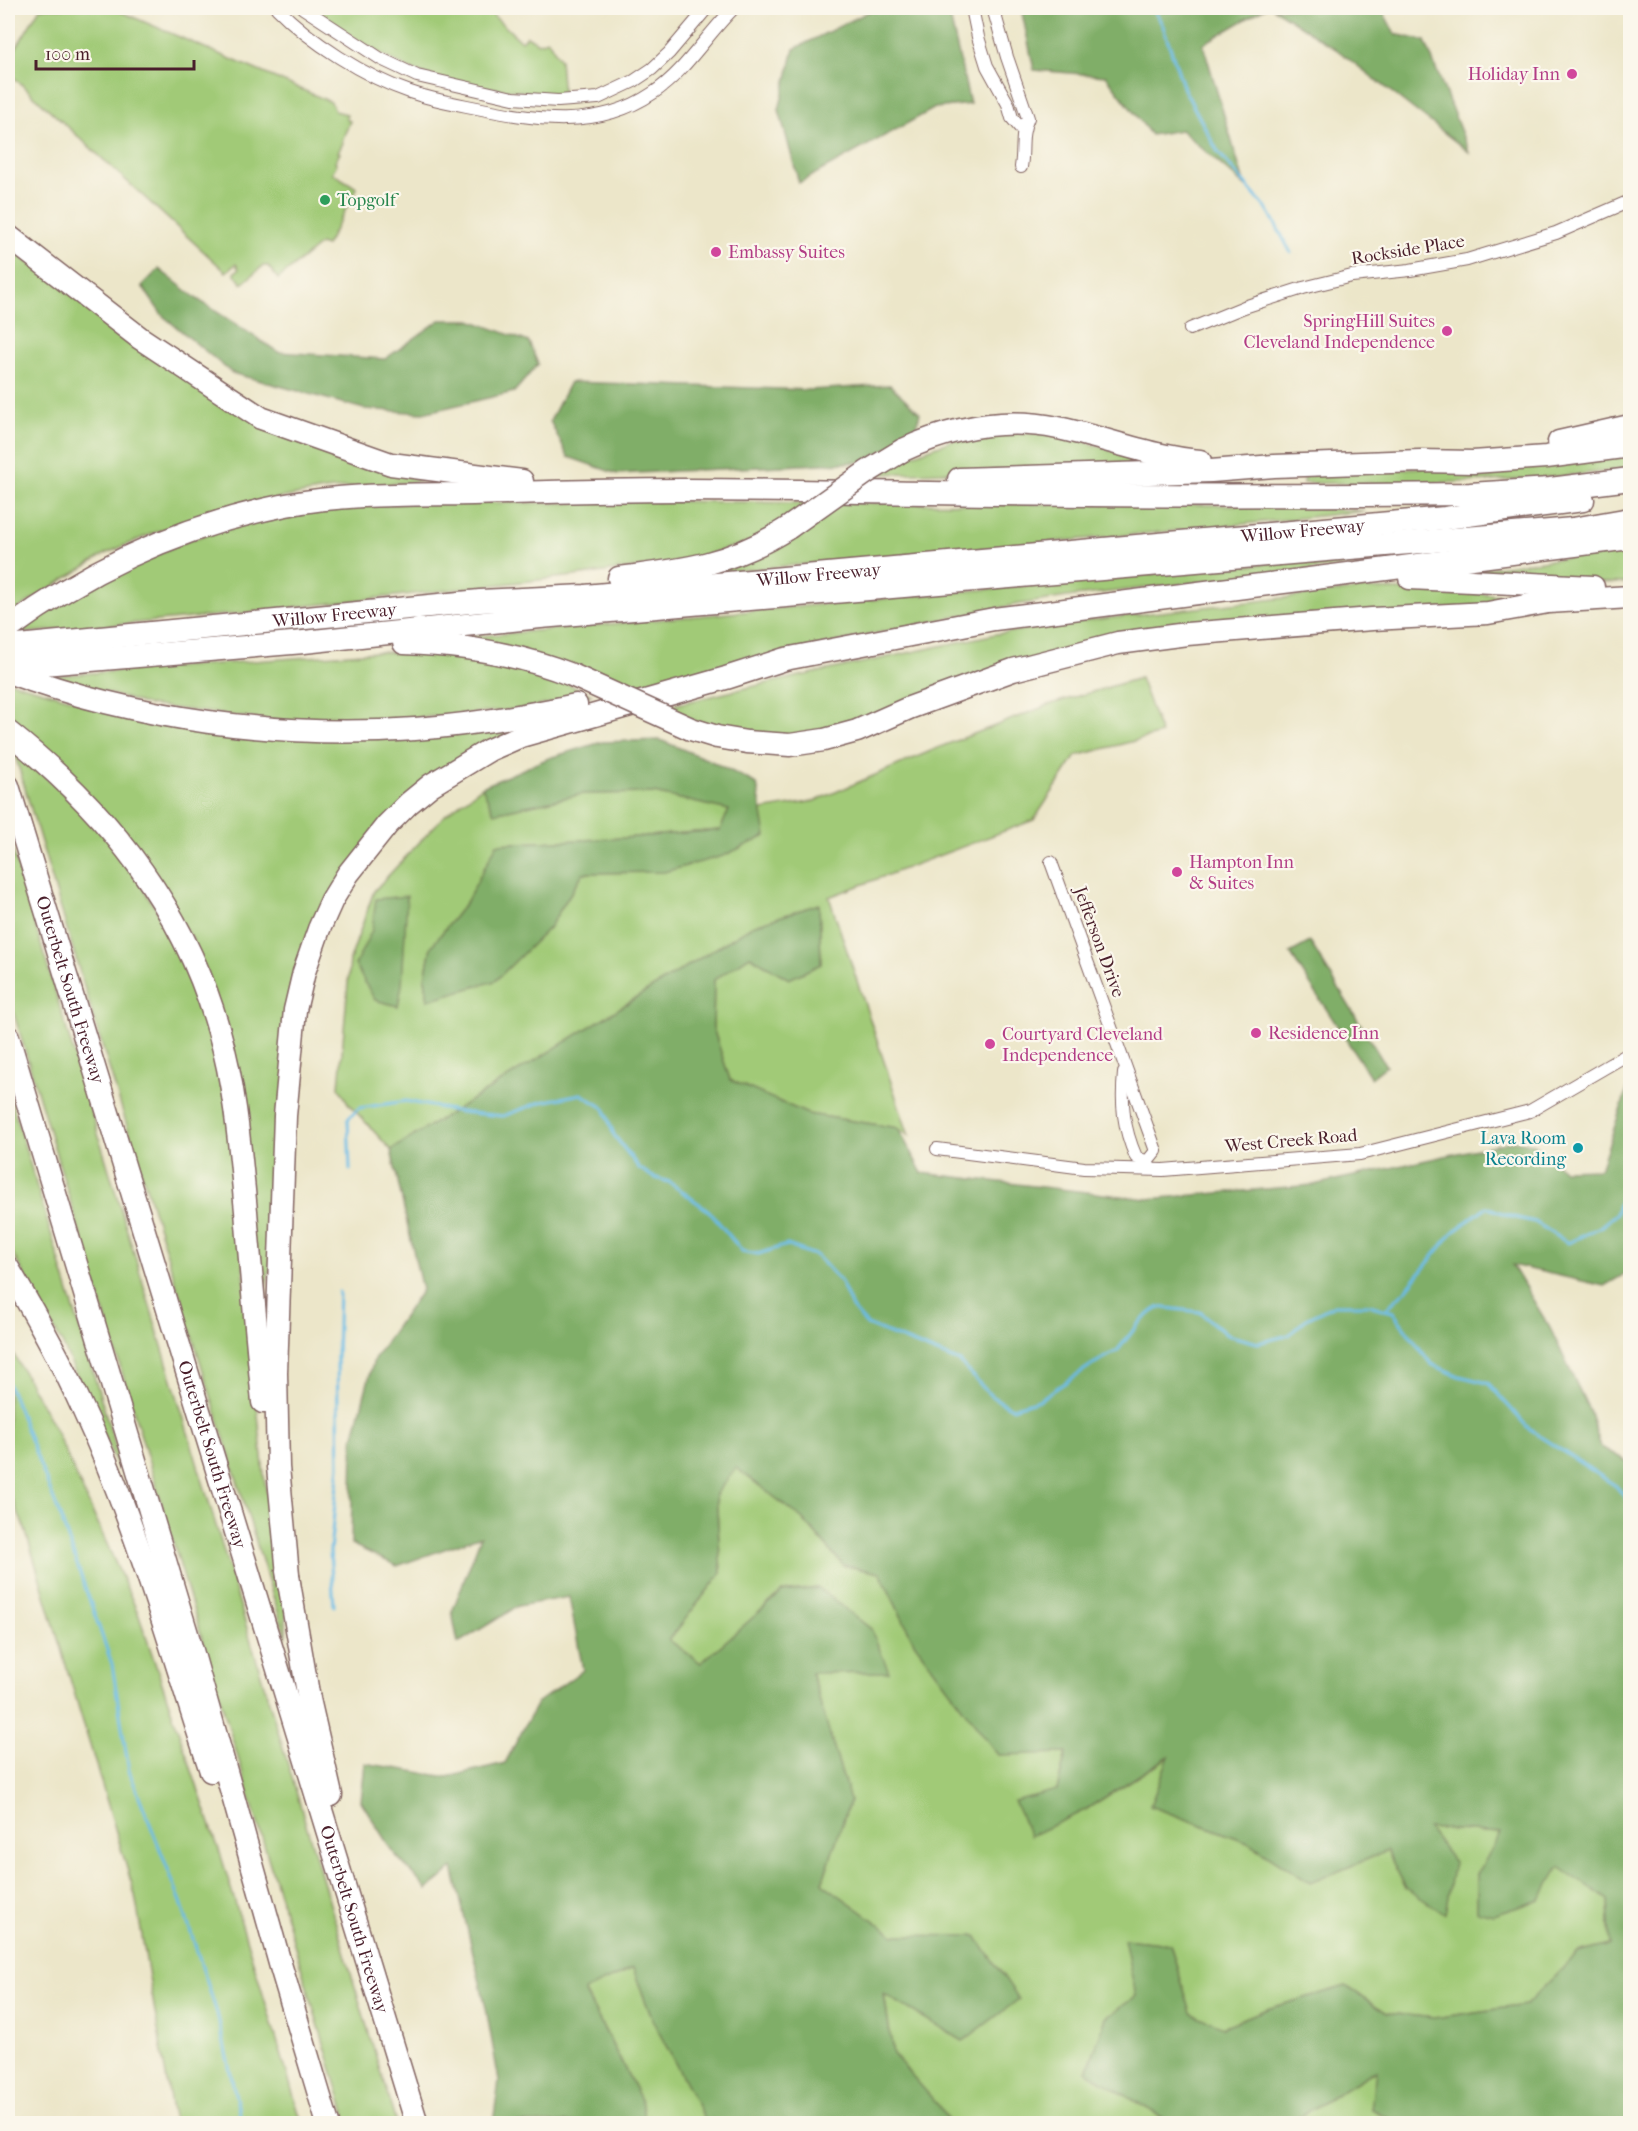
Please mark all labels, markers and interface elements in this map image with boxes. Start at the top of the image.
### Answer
scale bar [36,33,194,71]
text: 100 m [45,44,90,65]
place label: Holiday Inn [1468,64,1561,85]
marker: Holiday Inn [1565,67,1579,81]
place label: Topgolf [337,190,400,211]
marker: Topgolf [318,193,332,207]
street label: Rockside Place [1350,231,1466,269]
place label: Embassy Suites [728,242,845,263]
marker: Embassy Suites [709,245,723,259]
place label: SpringHill Suites Cleveland Independence [1243,311,1435,353]
marker: SpringHill Suites Cleveland Independence [1440,324,1454,338]
street label: Willow Freeway [1239,515,1367,547]
street label: Willow Freeway [755,559,883,591]
street label: Willow Freeway [270,599,399,632]
place label: Hampton Inn & Suites [1189,852,1295,894]
marker: Hampton Inn & Suites [1170,865,1184,879]
street label: Jefferson Drive [1069,882,1129,1000]
street label: Outerbelt South Freeway [32,893,109,1088]
place label: Residence Inn [1268,1023,1380,1044]
place label: Courtyard Cleveland Independence [1002,1024,1163,1066]
marker: Residence Inn [1249,1026,1263,1040]
marker: Courtyard Cleveland Independence [983,1037,997,1051]
street label: West Creek Road [1223,1125,1358,1157]
place label: Lava Room Recording [1480,1128,1566,1170]
marker: Lava Room Recording [1571,1141,1585,1155]
street label: Outerbelt South Freeway [174,1358,251,1552]
street label: Outerbelt South Freeway [316,1823,393,2017]

